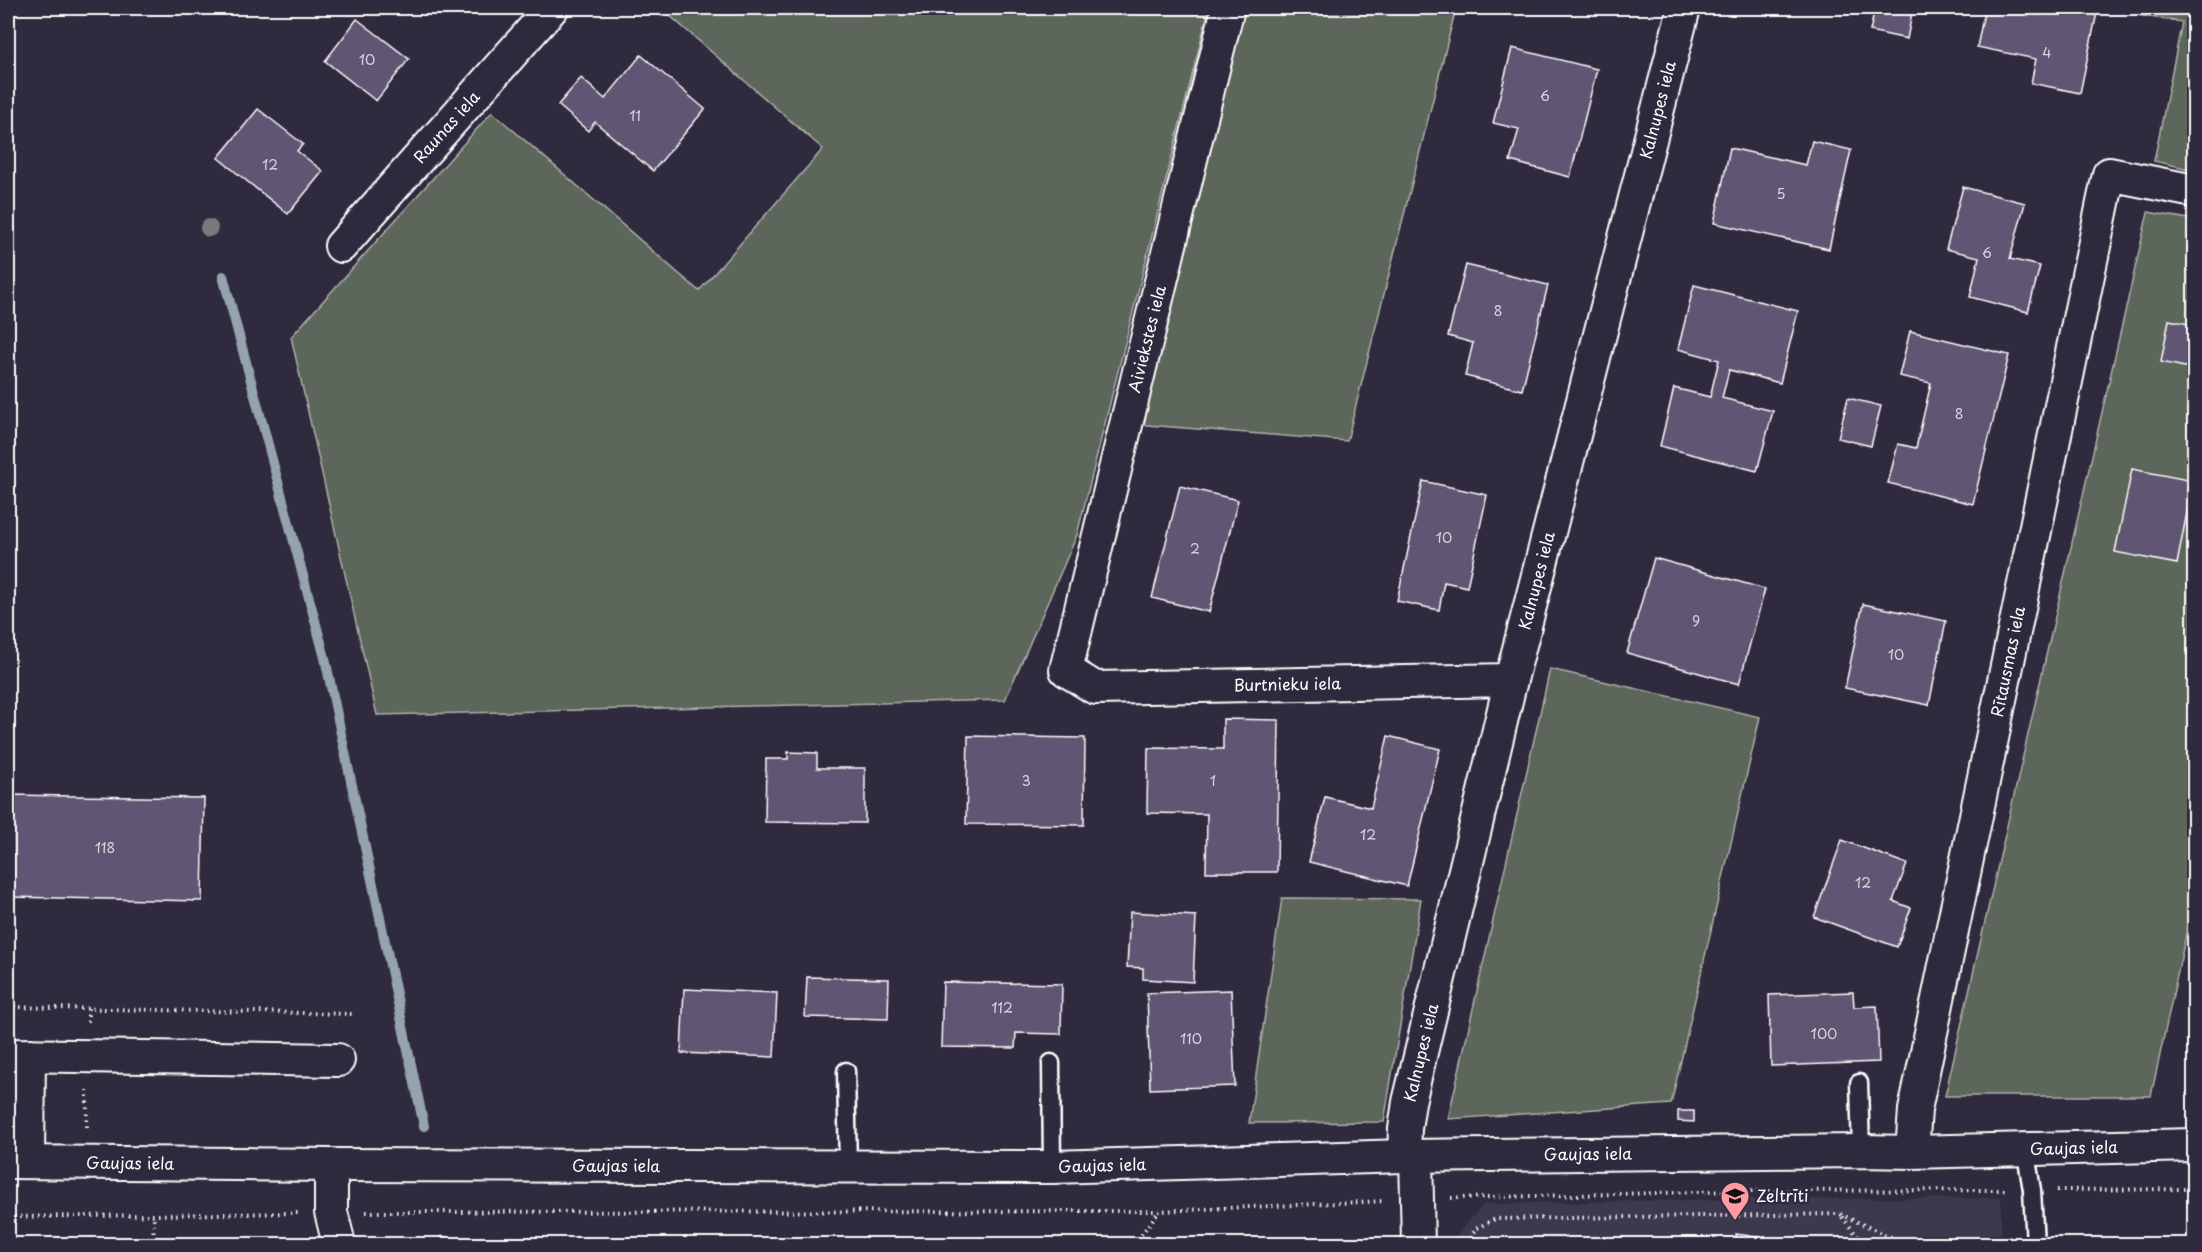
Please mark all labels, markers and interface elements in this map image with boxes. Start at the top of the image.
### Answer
house number: 4 [2042,42,2052,63]
house number: 10 [359,49,375,70]
street label: Kalnupes iela [1633,58,1681,161]
street label: Raunas iela [407,85,485,168]
house number: 6 [1540,85,1550,106]
house number: 11 [629,105,641,126]
house number: 12 [262,154,278,175]
house number: 5 [1776,183,1786,204]
house number: 6 [1982,242,1992,263]
street label: Aiviekstes iela [1121,283,1171,395]
house number: 8 [1494,300,1502,321]
house number: 8 [1955,403,1963,424]
house number: 10 [1436,527,1452,548]
street label: Kalnupes iela [1511,529,1560,632]
house number: 2 [1190,538,1200,559]
street label: Rītausmas iela [1984,604,2030,719]
house number: 9 [1692,610,1700,631]
house number: 10 [1888,644,1904,665]
street label: Burtnieku iela [1233,670,1341,696]
house number: 3 [1021,770,1031,791]
house number: 1 [1210,770,1216,791]
house number: 12 [1360,824,1376,845]
house number: 118 [95,837,115,858]
house number: 12 [1855,872,1871,893]
house number: 112 [991,997,1013,1018]
street label: Kalnupes iela [1396,1001,1443,1104]
house number: 100 [1811,1023,1837,1044]
house number: 110 [1180,1028,1202,1049]
street label: Gaujas iela [2029,1134,2118,1160]
street label: Gaujas iela [1544,1141,1632,1165]
street label: Gaujas iela [86,1150,175,1175]
street label: Gaujas iela [1058,1151,1147,1178]
street label: Gaujas iela [572,1153,660,1177]
school or university icon: Zeltrīti [1719,1180,1751,1222]
place label: Zeltrīti [1756,1183,1809,1207]

